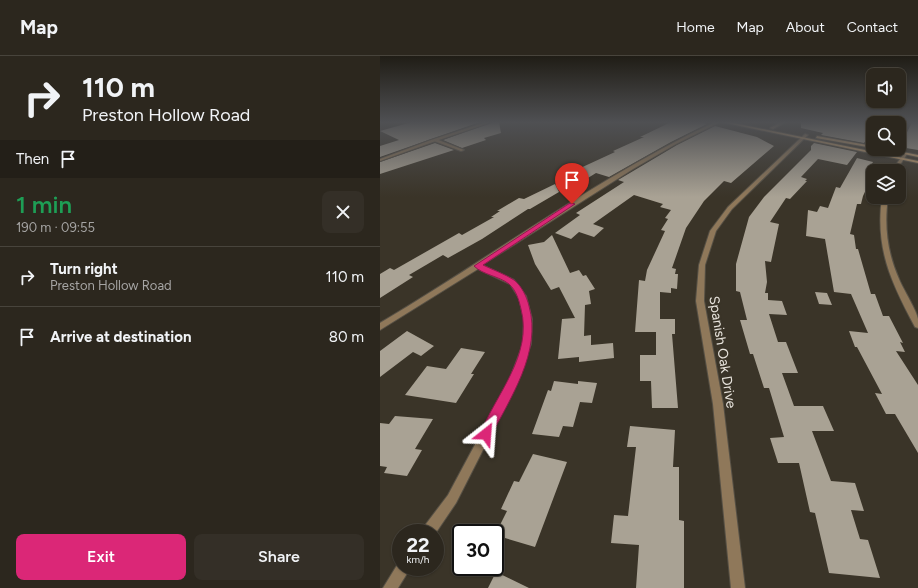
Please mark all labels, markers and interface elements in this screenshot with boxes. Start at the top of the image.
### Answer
text: Map [20,16,58,39]
text: Home [676,19,715,36]
text: Map [737,19,764,36]
text: About [786,19,825,36]
text: Contact [847,19,898,36]
map controls [866,68,906,204]
button: sound [866,68,906,108]
text: 110 m [82,70,155,104]
icon: right [16,72,68,124]
text: Preston Hollow Road [82,104,250,126]
button: search [866,116,906,156]
icon: arrive [57,148,79,170]
text: Then [16,150,49,168]
pin [555,163,589,204]
button: layers [866,164,906,204]
icon: arrive [561,169,583,191]
text: 1 min [16,190,72,219]
button: close [322,191,364,233]
text: 190 m · 09:55 [16,220,95,235]
text: Turn right [50,260,118,278]
icon: right [16,266,38,288]
text: 110 m [326,268,364,286]
text: Preston Hollow Road [50,278,172,293]
street label: Spanish Oak Drive [705,295,740,410]
icon: arrive [16,326,38,348]
text: Arrive at destination [50,328,191,346]
text: 80 m [329,328,364,346]
position arrow [465,413,507,455]
speed limit sign: 30 [452,524,504,576]
text: 22 [406,533,430,557]
button: Exit [16,534,186,580]
button: Share [194,534,364,580]
text: km/h [407,553,429,566]

